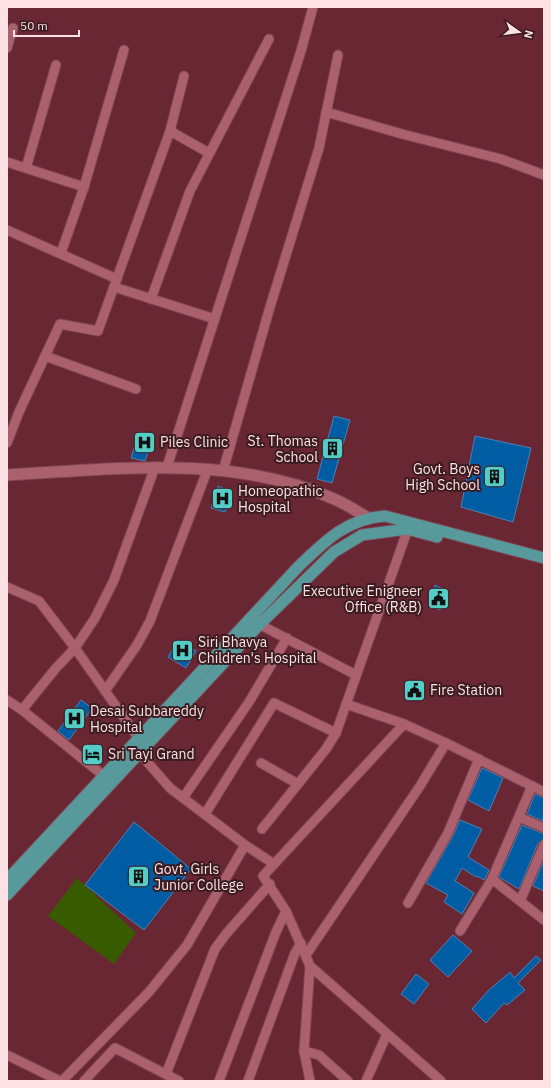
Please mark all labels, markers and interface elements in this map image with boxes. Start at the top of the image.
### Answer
scale bar [14,12,79,38]
north arrow [499,12,539,52]
text: 50 m [20,18,48,33]
text: N [521,29,536,40]
hospital icon: Piles Clinic [131,429,157,455]
place label: St. Thomas School [248,432,318,466]
place label: Piles Clinic [160,433,228,451]
building icon: St. Thomas School [320,436,346,462]
place label: Govt. Boys High School [405,460,480,494]
building icon: Govt. Boys High School [482,464,508,490]
place label: Homeopathic Hospital [238,482,323,516]
hospital icon: Homeopathic Hospital [209,486,235,512]
place label: Executive Enigneer Office (R&B) [303,582,422,616]
public building icon: Executive Enigneer Office (R&B) [425,586,451,612]
place label: Siri Bhavya Children's Hospital [198,633,317,667]
hospital icon: Siri Bhavya Children's Hospital [169,637,195,663]
public building icon: Fire Station [401,677,427,703]
place label: Fire Station [430,681,502,699]
place label: Desai Subbareddy Hospital [90,702,204,736]
hospital icon: Desai Subbareddy Hospital [61,706,87,732]
hotel icon: Sri Tayi Grand [79,741,105,767]
place label: Sri Tayi Grand [108,745,195,763]
place label: Govt. Girls Junior College [154,860,244,894]
building icon: Govt. Girls Junior College [125,864,151,890]

